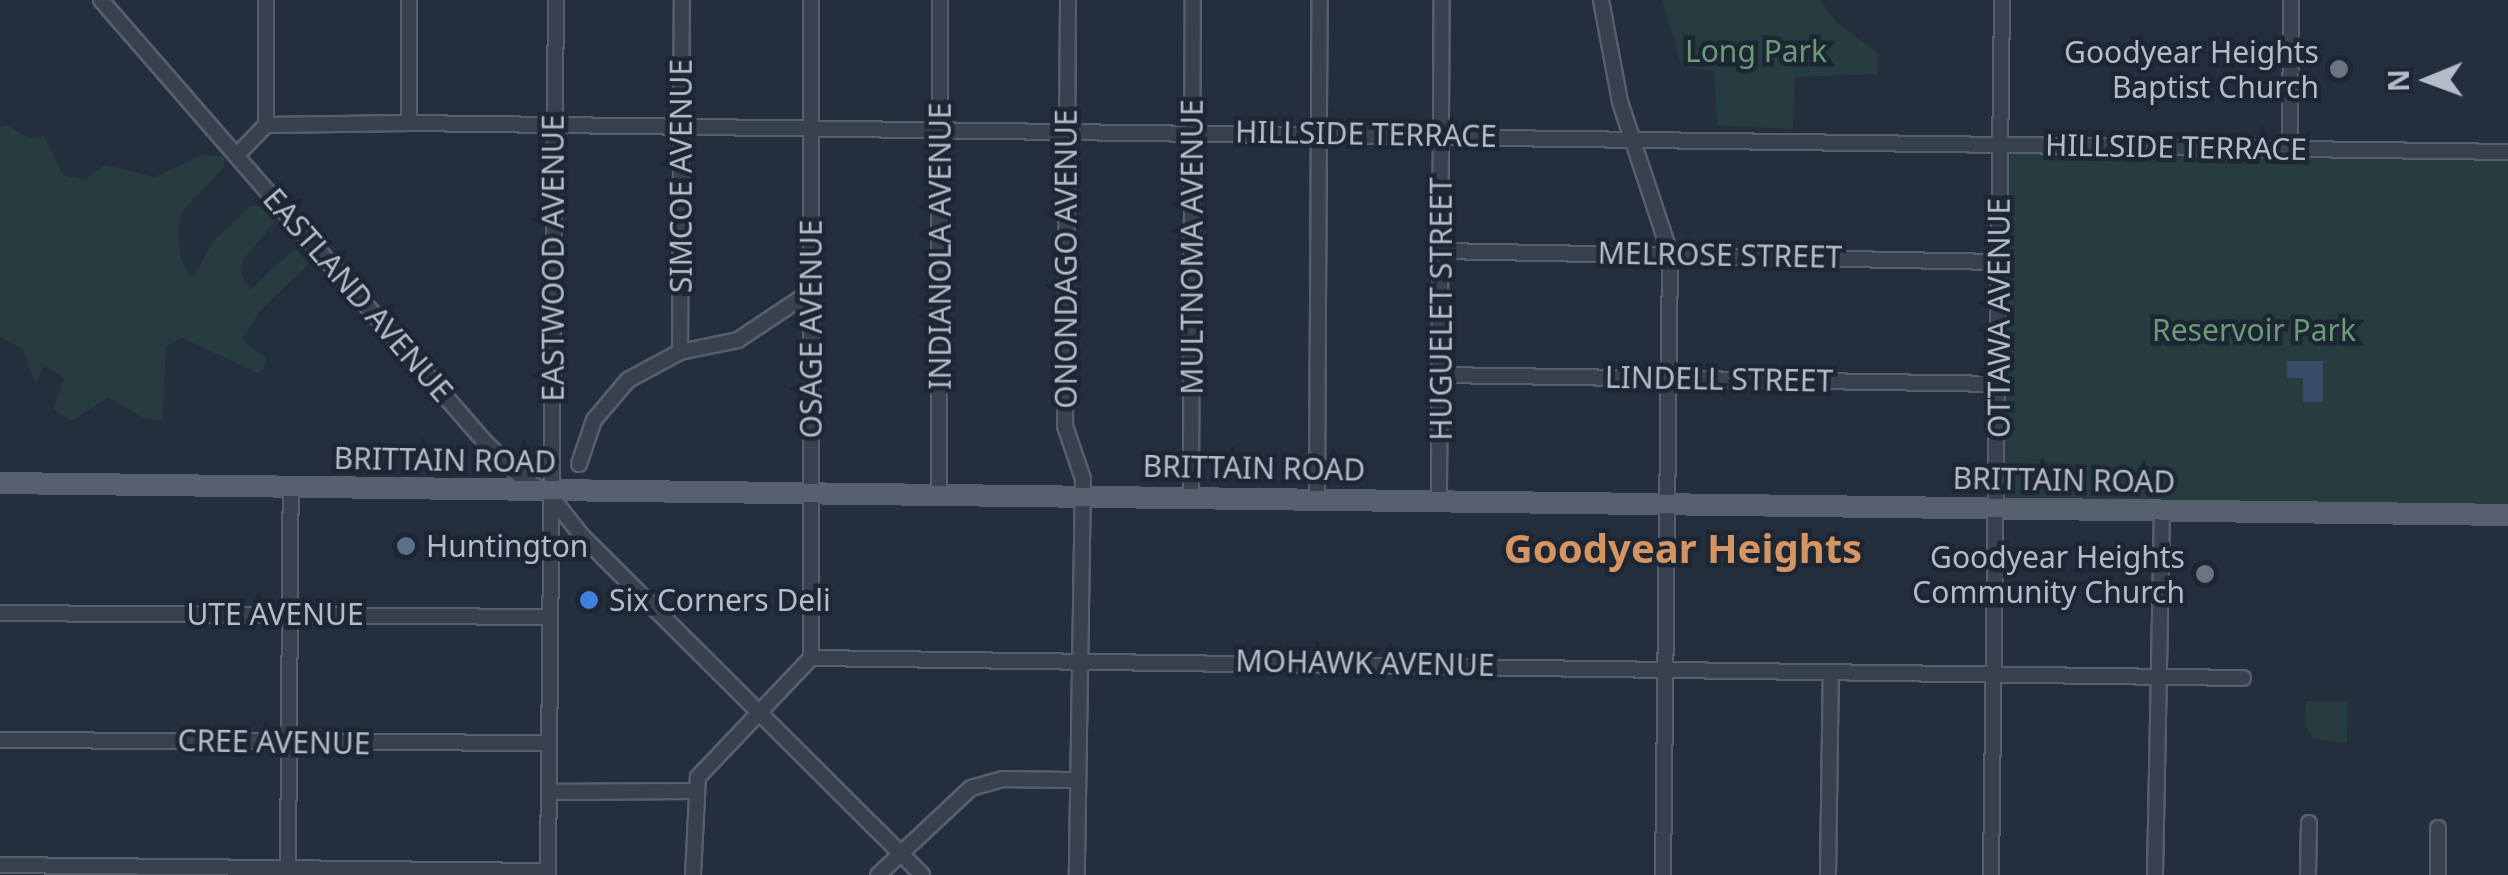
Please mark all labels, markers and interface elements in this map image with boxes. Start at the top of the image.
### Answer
north arrow [2378,30,2478,130]
park label: Long Park [1685,33,1827,69]
place label: Goodyear Heights Baptist Church [2064,34,2319,104]
marker: Goodyear Heights Baptist Church [2328,58,2350,80]
street label: SIMCOE AVENUE [663,59,699,293]
text: N [2379,69,2417,92]
street label: MULTNOMA AVENUE [1174,99,1210,395]
street label: INDIANOLA AVENUE [922,102,958,390]
street label: ONONDAGO AVENUE [1048,109,1084,409]
street label: EASTWOOD AVENUE [535,114,571,402]
street label: HILLSIDE TERRACE [1235,114,1497,154]
street label: HILLSIDE TERRACE [2045,127,2307,167]
street label: HUGUELET STREET [1423,177,1459,441]
street label: EASTLAND AVENUE [256,181,460,409]
street label: OTTAWA AVENUE [1981,198,2017,438]
street label: OSAGE AVENUE [793,220,829,438]
street label: MELROSE STREET [1597,235,1843,275]
park label: Reservoir Park [2152,312,2356,348]
street label: LINDELL STREET [1605,359,1833,399]
street label: BRITTAIN ROAD [333,440,557,480]
street label: BRITTAIN ROAD [1142,448,1366,488]
street label: BRITTAIN ROAD [1952,460,2176,500]
district label: Goodyear Heights [1504,524,1862,572]
place label: Huntington [426,528,588,564]
marker: Huntington [395,535,417,557]
place label: Goodyear Heights Community Church [1912,539,2185,610]
marker: Goodyear Heights Community Church [2194,563,2216,585]
place label: Six Corners Deli [609,582,831,618]
marker: Six Corners Deli [578,589,600,611]
street label: UTE AVENUE [186,596,364,632]
street label: MOHAWK AVENUE [1235,643,1495,683]
street label: CREE AVENUE [177,722,371,762]

